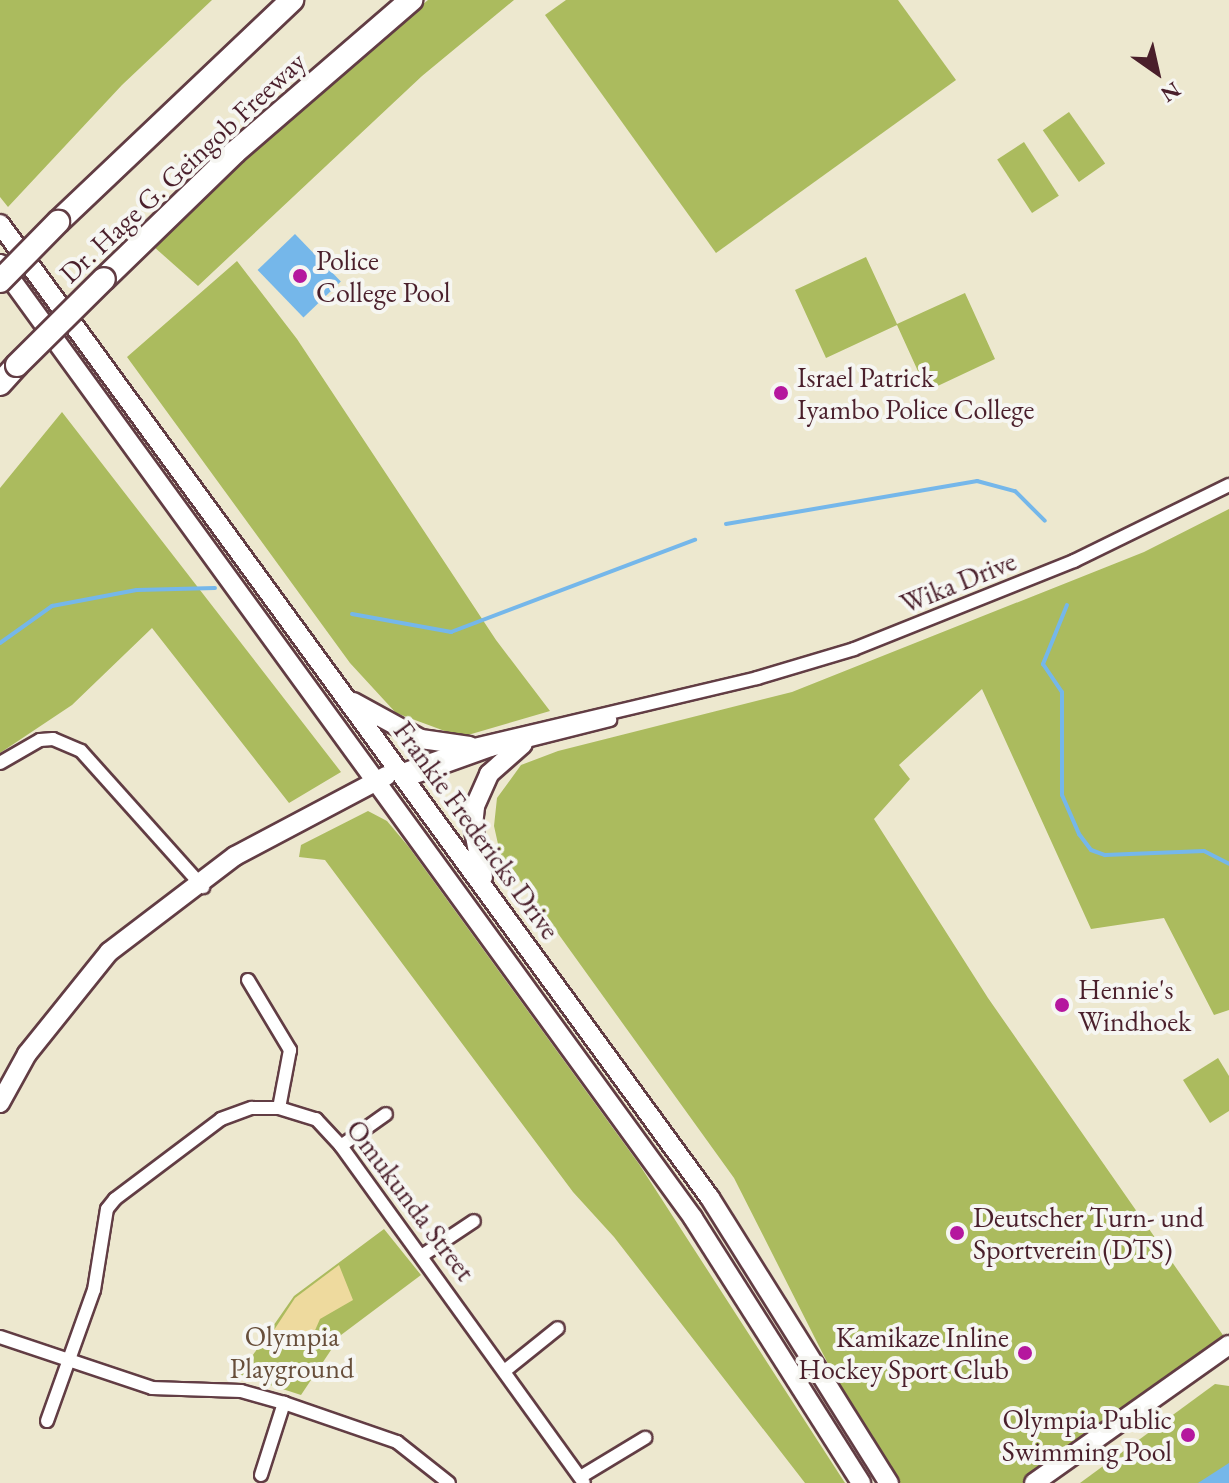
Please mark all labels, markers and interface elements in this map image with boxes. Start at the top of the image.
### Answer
north arrow [1117,32,1197,112]
street label: Dr. Hage G. Geingob Freeway [52,44,312,290]
text: N [1155,75,1186,109]
place label: Police College Pool [316,243,450,309]
marker: Police College Pool [291,267,309,285]
place label: Israel Patrick Iyambo Police College [797,360,1034,426]
marker: Israel Patrick Iyambo Police College [772,384,790,402]
street label: Wika Drive [895,544,1021,620]
street label: Frankie Fredericks Drive [387,715,567,945]
place label: Hennie's Windhoek [1078,972,1191,1038]
marker: Hennie's Windhoek [1053,996,1071,1014]
street label: Omukunda Street [339,1113,483,1287]
place label: Deutscher Turn- und Sportverein (DTS) [973,1200,1204,1266]
marker: Deutscher Turn- und Sportverein (DTS) [948,1224,966,1242]
park label: Olympia Playground [230,1319,354,1385]
place label: Kamikaze Inline Hockey Sport Club [798,1320,1009,1386]
marker: Kamikaze Inline Hockey Sport Club [1016,1344,1034,1362]
place label: Olympia Public Swimming Pool [1002,1402,1172,1468]
marker: Olympia Public Swimming Pool [1179,1426,1197,1444]

